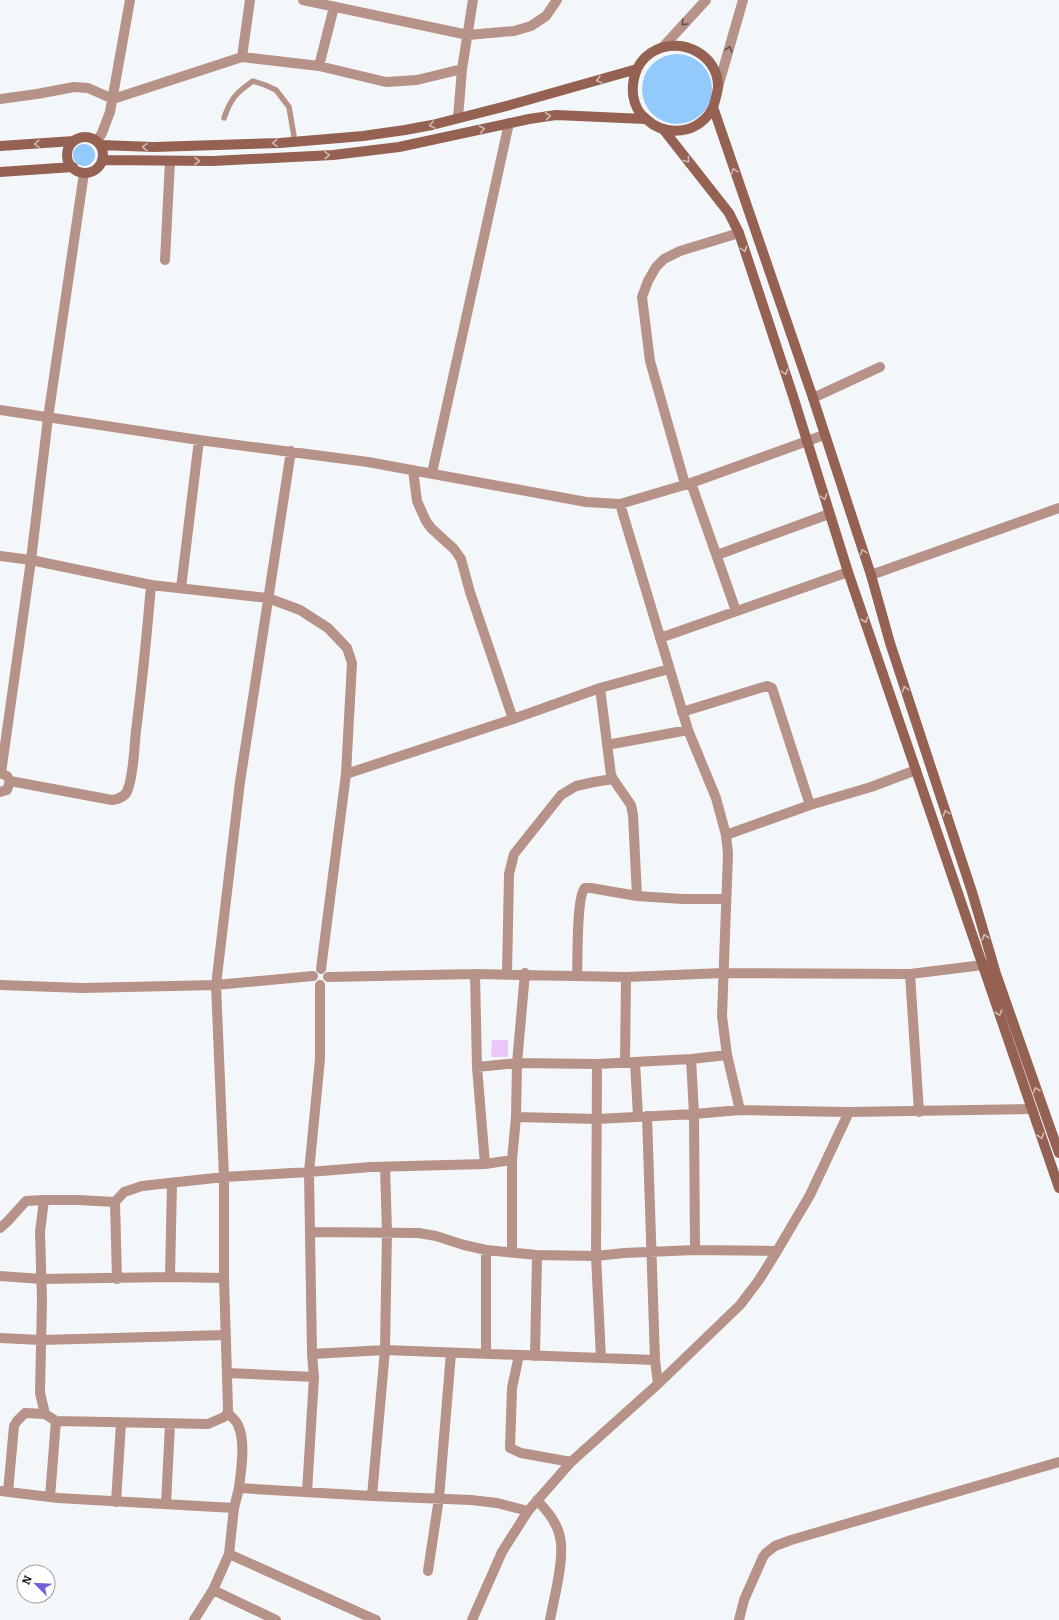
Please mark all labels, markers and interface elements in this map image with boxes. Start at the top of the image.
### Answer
one-way arrow [682,19,689,26]
one-way arrow [724,46,733,53]
one-way arrow [596,75,603,84]
one-way arrow [544,112,551,121]
one-way arrow [428,120,435,128]
one-way arrow [479,125,486,133]
one-way arrow [272,139,278,147]
one-way arrow [34,140,40,149]
one-way arrow [142,142,148,151]
one-way arrow [324,151,330,160]
one-way arrow [682,156,689,163]
one-way arrow [194,157,200,165]
one-way arrow [731,168,739,175]
one-way arrow [740,245,748,252]
one-way arrow [780,369,789,376]
one-way arrow [819,493,828,500]
one-way arrow [859,548,868,555]
one-way arrow [860,616,868,623]
one-way arrow [902,686,910,693]
one-way arrow [942,809,951,816]
one-way arrow [981,933,990,940]
one-way arrow [994,1010,1002,1017]
one-way arrow [1033,1087,1041,1094]
one-way arrow [1037,1133,1045,1140]
north arrow [16,1564,56,1604]
text: N [20,1573,35,1587]

